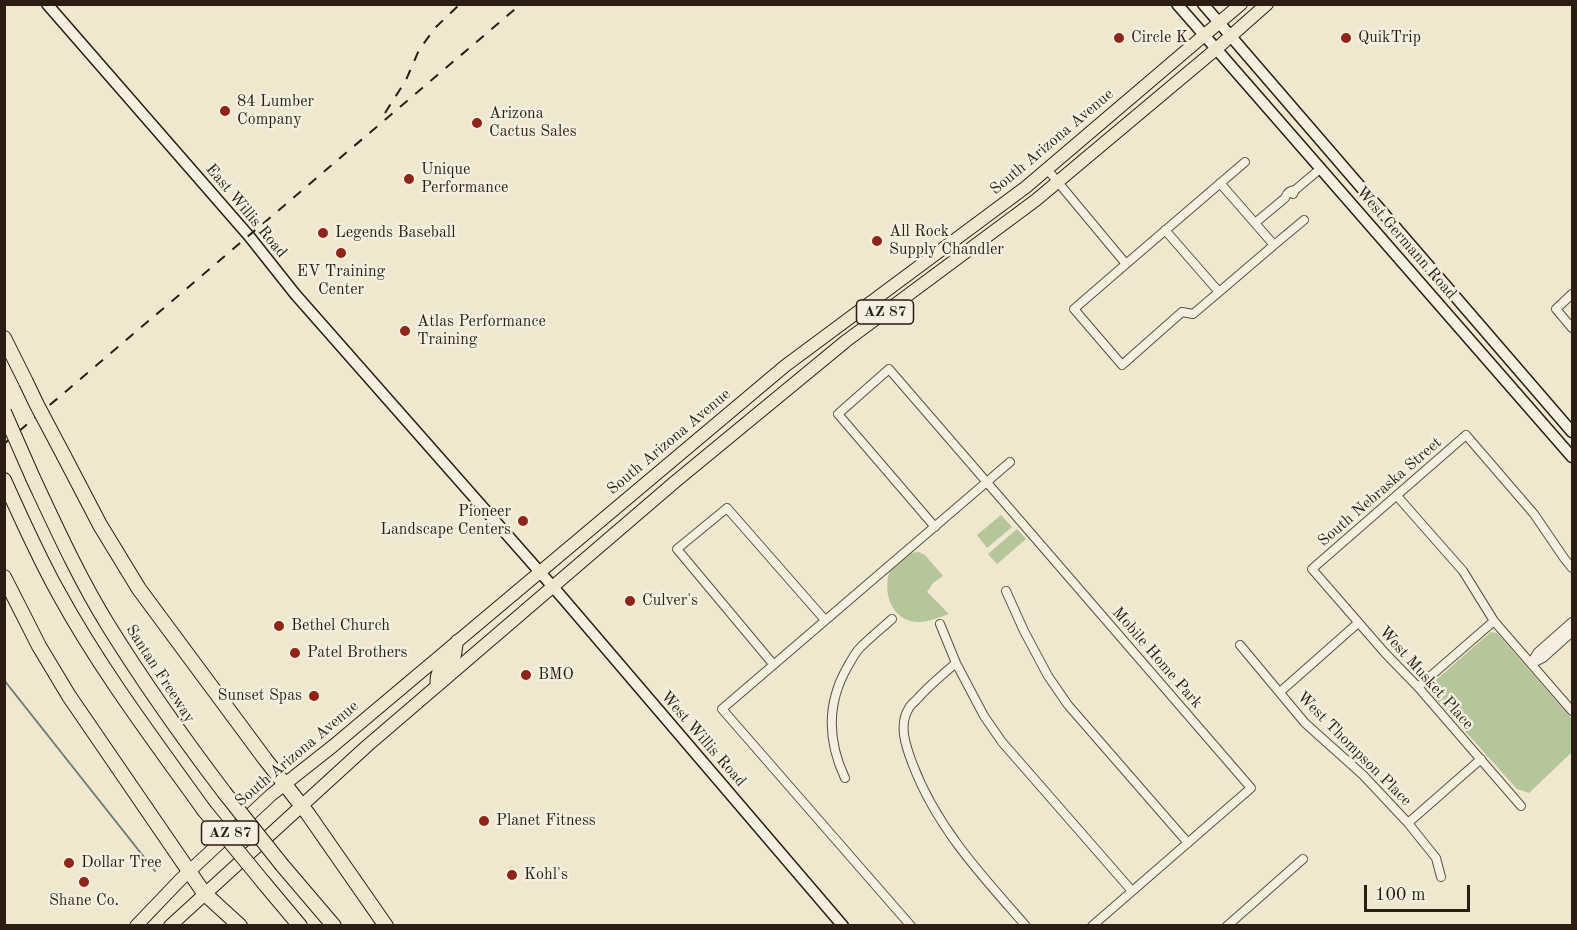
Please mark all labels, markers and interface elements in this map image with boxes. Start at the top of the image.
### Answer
place label: Circle K [1131,28,1188,48]
place label: QuikTrip [1358,28,1421,48]
marker: Circle K [1112,31,1126,45]
marker: QuikTrip [1339,31,1353,45]
street label: South Arizona Avenue [986,85,1118,199]
place label: 84 Lumber Company [237,92,314,130]
marker: 84 Lumber Company [218,104,232,118]
place label: Arizona Cactus Sales [489,104,577,142]
marker: Arizona Cactus Sales [470,116,484,130]
street label: East Willis Road [201,160,291,262]
place label: Unique Performance [421,160,508,198]
marker: Unique Performance [402,172,416,186]
street label: West Germann Road [1352,183,1460,303]
place label: All Rock Supply Chandler [889,222,1004,260]
place label: Legends Baseball [335,223,455,243]
marker: Legends Baseball [316,226,330,240]
marker: All Rock Supply Chandler [870,234,884,248]
marker: EV Training Center [334,246,348,260]
place label: EV Training Center [297,262,385,300]
road number: AZ 87 [856,300,914,324]
place label: Atlas Performance Training [417,312,546,350]
marker: Atlas Performance Training [398,324,412,338]
street label: South Arizona Avenue [603,385,735,499]
street label: South Nebraska Street [1314,433,1446,551]
place label: Pioneer Landscape Centers [380,502,511,540]
marker: Pioneer Landscape Centers [516,514,530,528]
place label: Culver's [642,591,698,611]
marker: Culver's [623,594,637,608]
street label: Mobile Home Park [1108,603,1206,713]
place label: Bethel Church [291,616,390,636]
marker: Bethel Church [272,619,286,633]
street label: Santan Freeway [121,621,199,727]
street label: West Musket Place [1375,623,1477,733]
place label: Patel Brothers [307,643,408,663]
marker: Patel Brothers [288,646,302,660]
place label: BMO [538,665,574,685]
marker: BMO [519,668,533,682]
place label: Sunset Spas [217,686,302,706]
street label: West Willis Road [656,687,750,791]
street label: West Thompson Place [1293,688,1415,810]
marker: Sunset Spas [307,689,321,703]
street label: South Arizona Avenue [231,697,363,811]
place label: Planet Fitness [496,811,596,831]
marker: Planet Fitness [477,814,491,828]
road number: AZ 87 [202,821,258,845]
place label: Dollar Tree [81,853,162,873]
marker: Dollar Tree [62,856,76,870]
place label: Kohl's [524,865,568,885]
marker: Kohl's [505,868,519,882]
scale bar [1367,873,1474,911]
marker: Shane Co. [77,875,91,889]
text: 100 m [1375,886,1426,904]
place label: Shane Co. [49,891,119,911]

